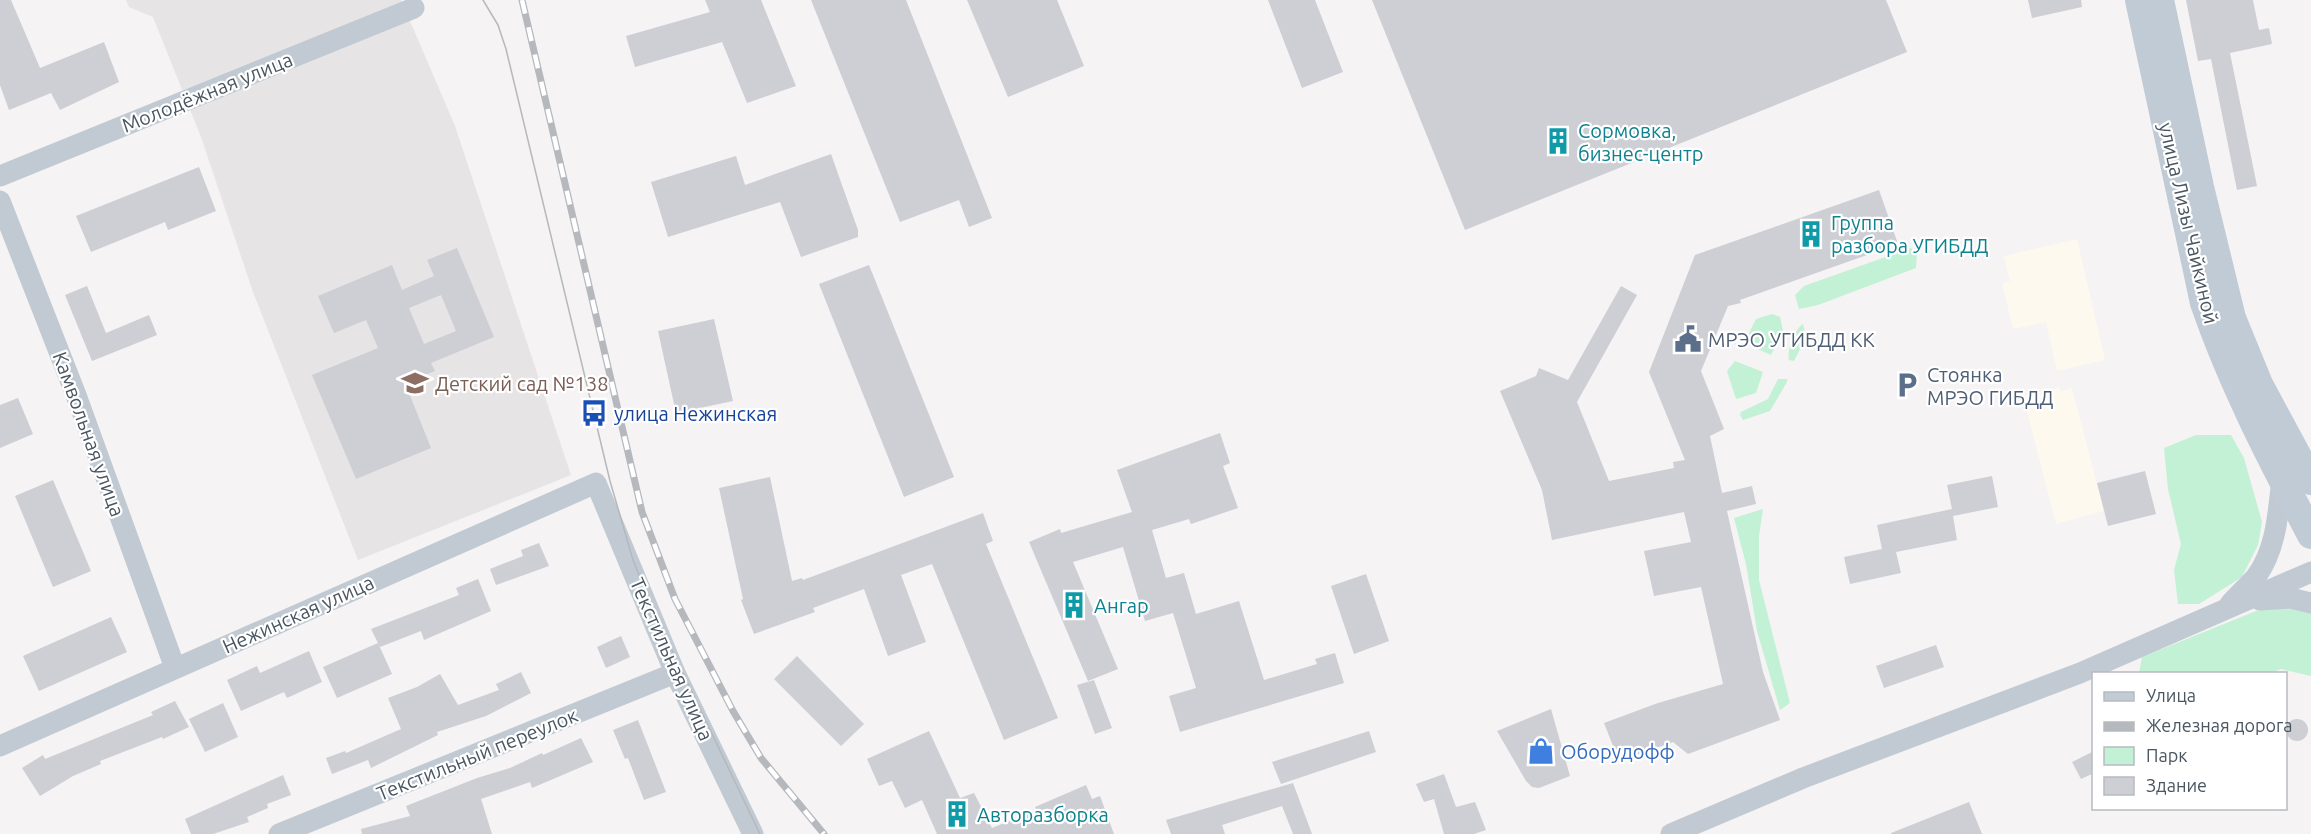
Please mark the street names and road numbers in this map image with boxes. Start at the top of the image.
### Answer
street label: Молодёжная улица [118,47,296,137]
street label: улица Лизы Чайкиной [2155,120,2223,326]
street label: Камвольная улица [48,348,130,520]
street label: Нежинская улица [219,570,377,658]
street label: Текстильная улица [626,574,718,744]
street label: Текстильный переулок [373,703,581,805]

